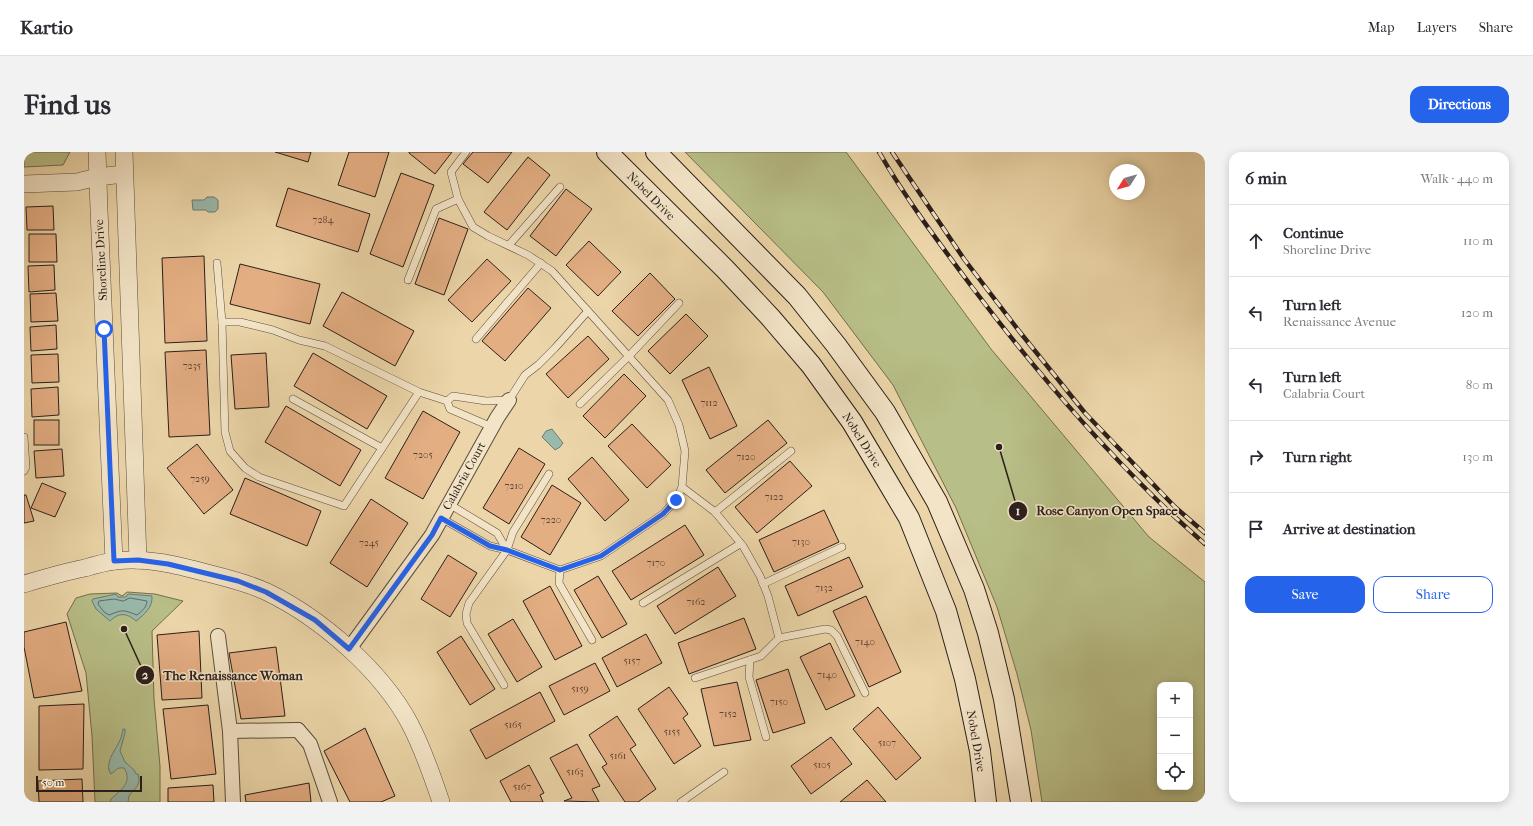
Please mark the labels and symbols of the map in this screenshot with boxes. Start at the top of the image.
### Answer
north arrow [1109,164,1145,200]
street label: Nobel Drive [624,169,678,223]
house number: 7284 [313,214,335,226]
street label: Shoreline Drive [92,219,110,301]
route start [95,320,113,338]
house number: 7235 [183,360,201,372]
house number: 7112 [700,397,718,409]
street label: Nobel Drive [840,410,884,470]
street label: Calabria Court [440,439,489,513]
house number: 7205 [413,449,433,461]
house number: 7120 [736,451,756,463]
house number: 7259 [190,473,210,485]
house number: 7210 [505,480,523,492]
route end [667,491,685,509]
house number: 7122 [765,491,783,503]
callout: Rose Canyon Open Space [1008,498,1186,523]
text: Rose Canyon Open Space [1036,503,1178,519]
text: 1 [1016,504,1020,518]
house number: 7220 [541,514,561,526]
house number: 7130 [792,536,810,548]
house number: 7245 [359,537,379,549]
house number: 7170 [647,557,665,569]
house number: 7132 [815,582,833,594]
house number: 7162 [687,596,705,608]
house number: 7140 [855,636,875,648]
house number: 5157 [624,655,641,667]
callout: The Renaissance Woman [135,663,310,688]
text: 2 [142,668,149,682]
text: The Renaissance Woman [162,668,303,683]
house number: 7140 [817,669,837,681]
house number: 5159 [571,683,589,695]
house number: 7150 [770,696,788,708]
house number: 7152 [719,708,737,720]
street label: Nobel Drive [964,709,988,773]
house number: 5165 [504,719,522,731]
house number: 5155 [664,726,680,738]
house number: 5107 [878,737,896,749]
house number: 5161 [610,750,626,762]
house number: 5105 [813,759,831,771]
house number: 5163 [566,766,584,778]
scale bar [36,774,142,793]
house number: 5167 [513,781,531,793]

